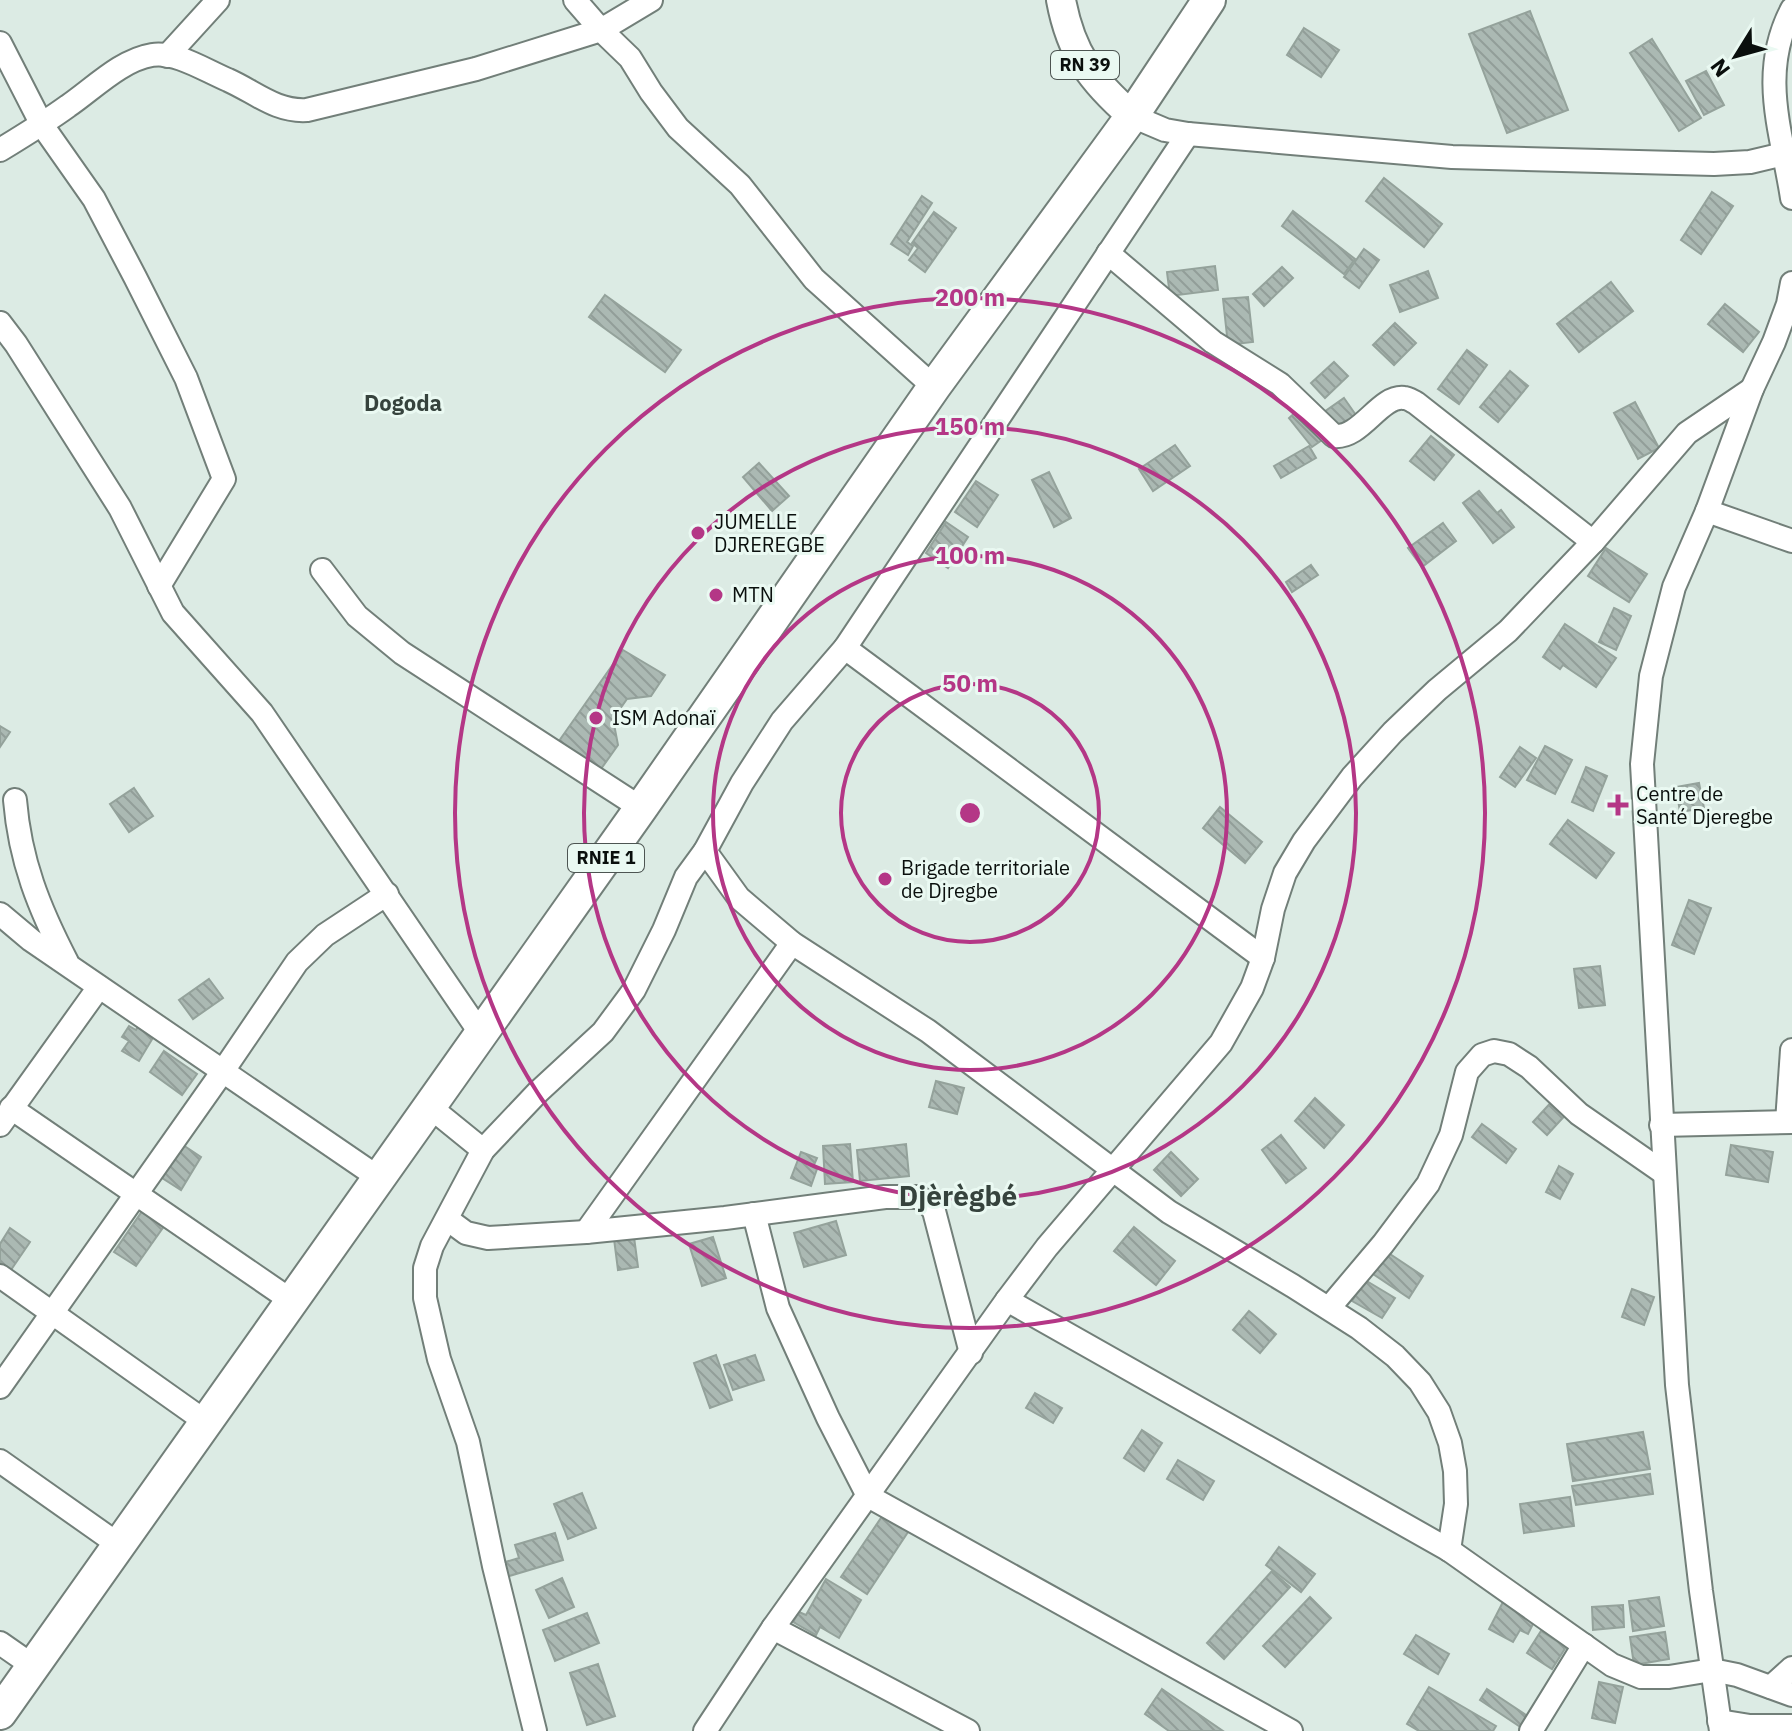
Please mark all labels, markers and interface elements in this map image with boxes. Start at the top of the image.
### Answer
north arrow [1696,16,1776,96]
road number: RN 39 [1051,51,1119,79]
text: N [1703,53,1736,83]
text: 200 m [935,281,1005,313]
district label: Dogoda [364,388,442,417]
text: 150 m [935,410,1005,442]
place label: JUMELLE DJREREGBE [714,508,825,558]
marker: JUMELLE DJREREGBE [689,524,707,542]
text: 100 m [935,539,1005,571]
place label: MTN [732,581,774,608]
marker: MTN [707,586,725,604]
text: 50 m [942,667,998,699]
place label: ISM Adonaï [612,704,716,731]
marker: ISM Adonaï [587,709,605,727]
place label: Centre de Santé Djeregbe [1636,780,1773,830]
marker: Centre de Santé Djeregbe [1607,794,1629,816]
centre of rings [956,799,984,827]
road number: RNIE 1 [568,844,644,872]
place label: Brigade territoriale de Djregbe [901,854,1070,904]
marker: Brigade territoriale de Djregbe [876,870,894,888]
district label: Djèrègbé [899,1177,1017,1214]

